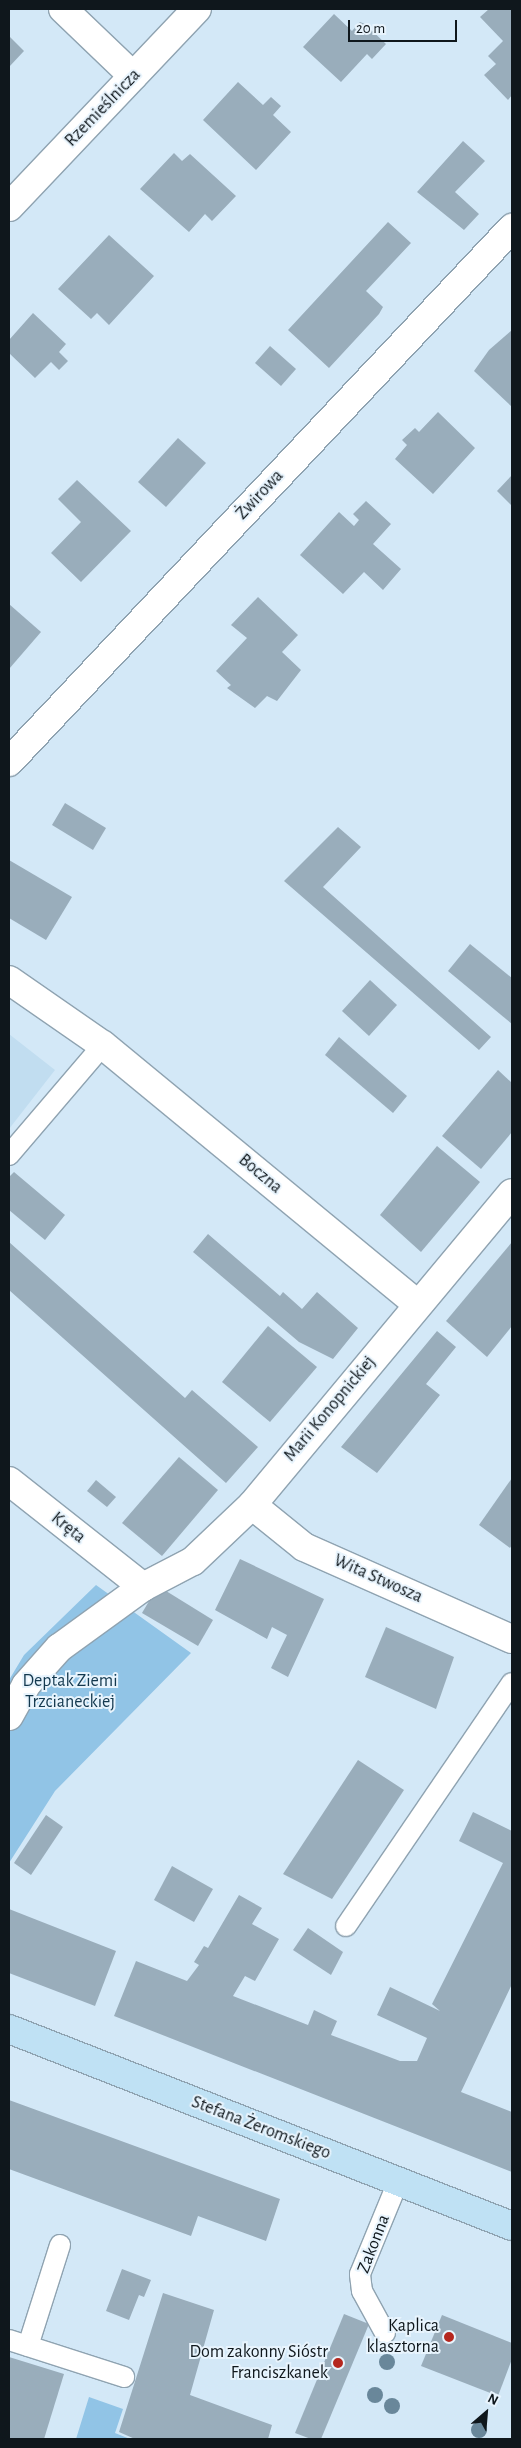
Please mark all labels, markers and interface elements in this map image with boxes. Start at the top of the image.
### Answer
scale bar [351,10,460,42]
text: 20 m [356,21,385,36]
street label: Rzemieślnicza [61,65,145,151]
street label: Żwirowa [232,466,288,524]
street label: Boczna [234,1150,286,1198]
street label: Marii Konopnickiej [280,1352,380,1466]
street label: Kręta [47,1508,89,1548]
street label: Wita Stwosza [330,1550,426,1608]
park label: Deptak Ziemi Trzcianeckiej [22,1671,118,1714]
street label: Stefana Żeromskiego [188,2092,334,2164]
street label: Zakonna [353,2212,395,2276]
place label: Kaplica klasztorna [366,2316,439,2358]
marker: Kaplica klasztorna [443,2331,455,2343]
place label: Dom zakonny Sióstr Franciszkanek [189,2342,328,2384]
marker: Dom zakonny Sióstr Franciszkanek [332,2357,344,2369]
north arrow [461,2388,511,2438]
text: N [485,2391,500,2408]

